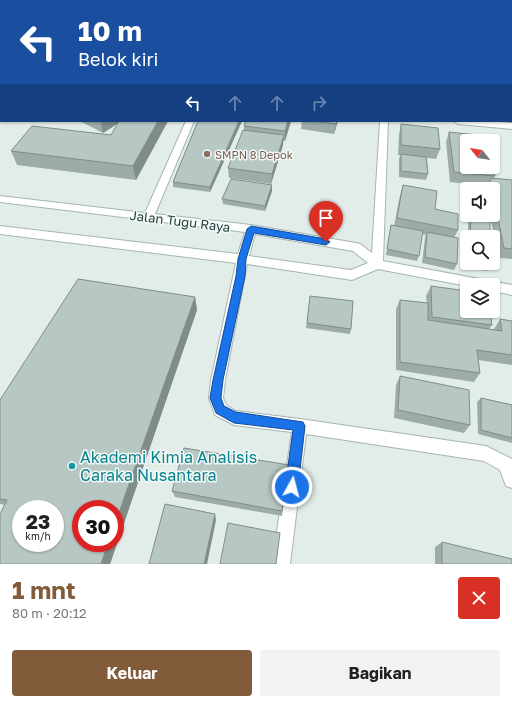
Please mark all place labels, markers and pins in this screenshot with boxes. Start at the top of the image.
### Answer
place label: SMPN 8 Depok [215,148,293,161]
marker: SMPN 8 Depok [202,149,212,159]
pin [309,201,343,242]
place label: Akademi Kimia Analisis Caraka Nusantara [80,447,257,485]
marker: Akademi Kimia Analisis Caraka Nusantara [67,461,77,471]

